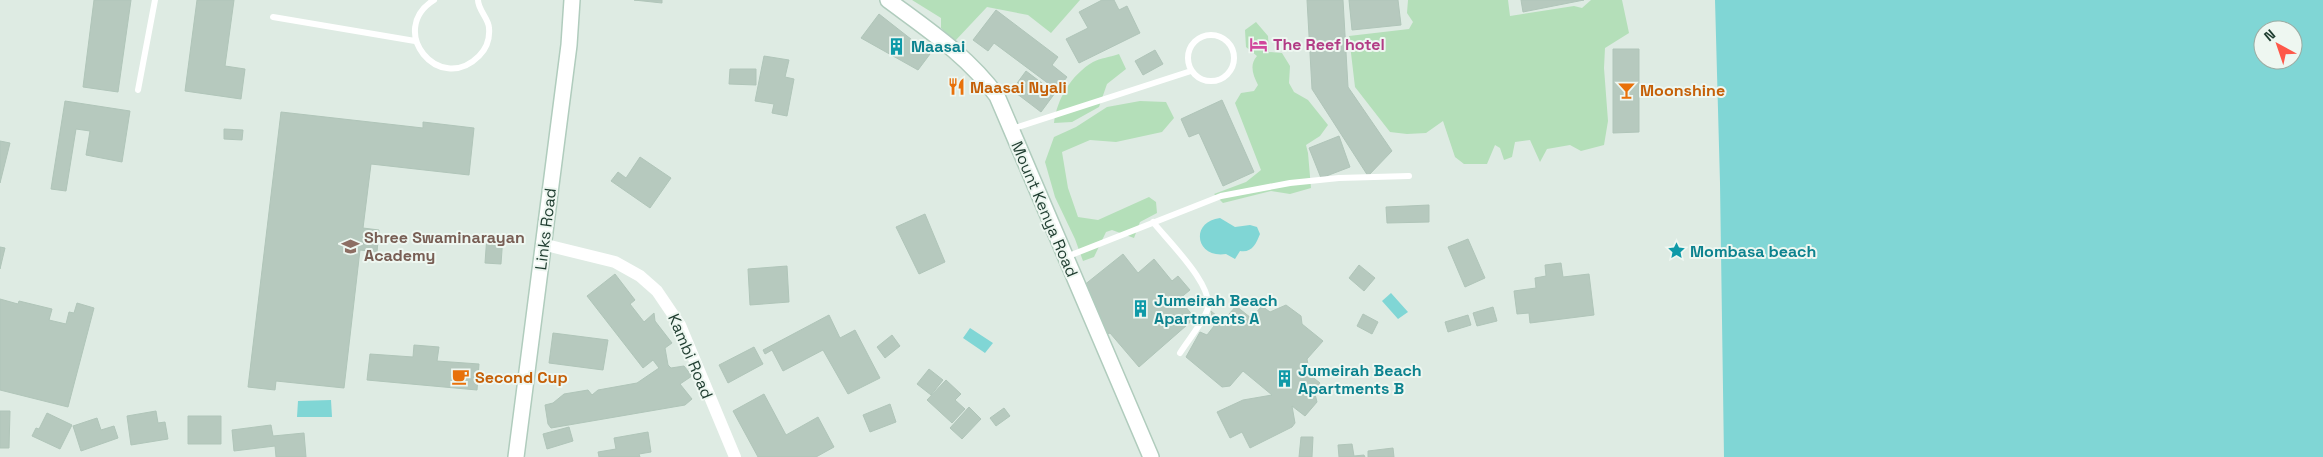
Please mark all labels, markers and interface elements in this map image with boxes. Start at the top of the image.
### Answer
north arrow [2253,20,2303,70]
text: N [2260,25,2279,45]
hotel icon: The Reef hotel [1249,34,1269,54]
place label: The Reef hotel [1273,34,1385,55]
building icon: Maasai [887,36,907,56]
place label: Maasai [911,36,965,57]
restaurant icon: Maasai Nyali [946,77,966,97]
place label: Maasai Nyali [970,77,1067,98]
bar icon: Moonshine [1616,80,1636,100]
place label: Moonshine [1640,80,1725,101]
street label: Mount Kenya Road [1006,138,1083,280]
street label: Links Road [530,187,561,271]
place label: Shree Swaminarayan Academy [364,227,525,266]
school or university icon: Shree Swaminarayan Academy [340,236,360,256]
place icon: Mombasa beach [1666,241,1686,261]
place label: Mombasa beach [1690,241,1816,262]
place label: Jumeirah Beach Apartments A [1154,290,1278,329]
building icon: Jumeirah Beach Apartments A [1130,299,1150,319]
street label: Kambi Road [663,311,718,402]
place label: Jumeirah Beach Apartments B [1298,360,1422,399]
cafe icon: Second Cup [451,367,471,387]
place label: Second Cup [475,367,568,388]
building icon: Jumeirah Beach Apartments B [1274,369,1294,389]

